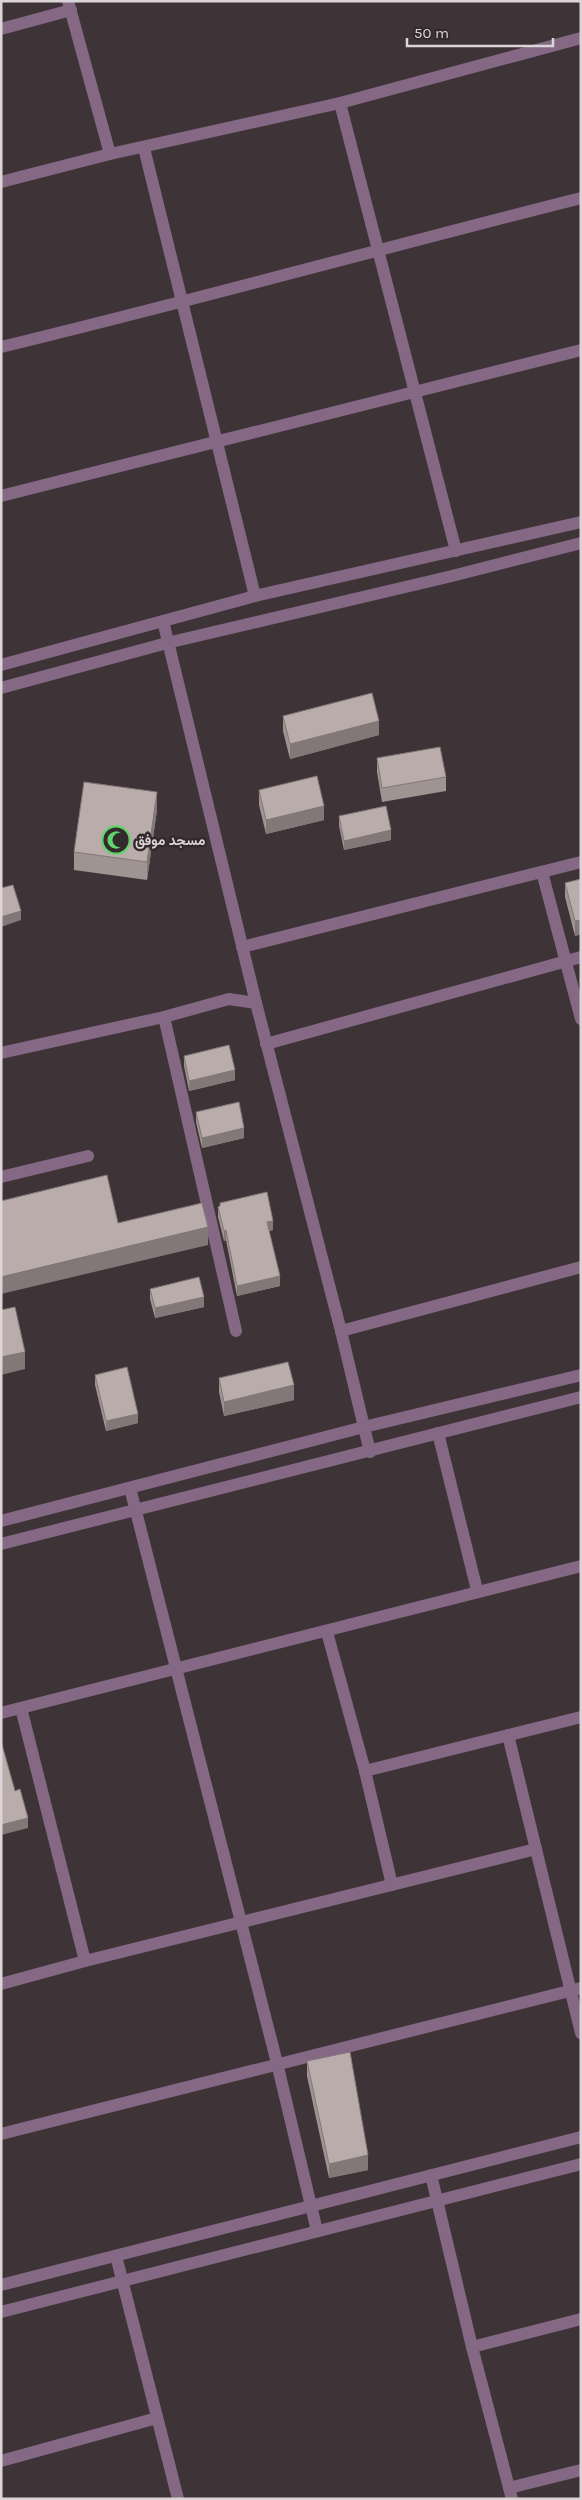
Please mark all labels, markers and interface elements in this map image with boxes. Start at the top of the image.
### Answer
scale bar [407,15,553,47]
text: 50 m [414,24,449,42]
mosque icon: مسجد موفق [101,825,131,855]
place label: مسجد موفق [135,832,206,849]

